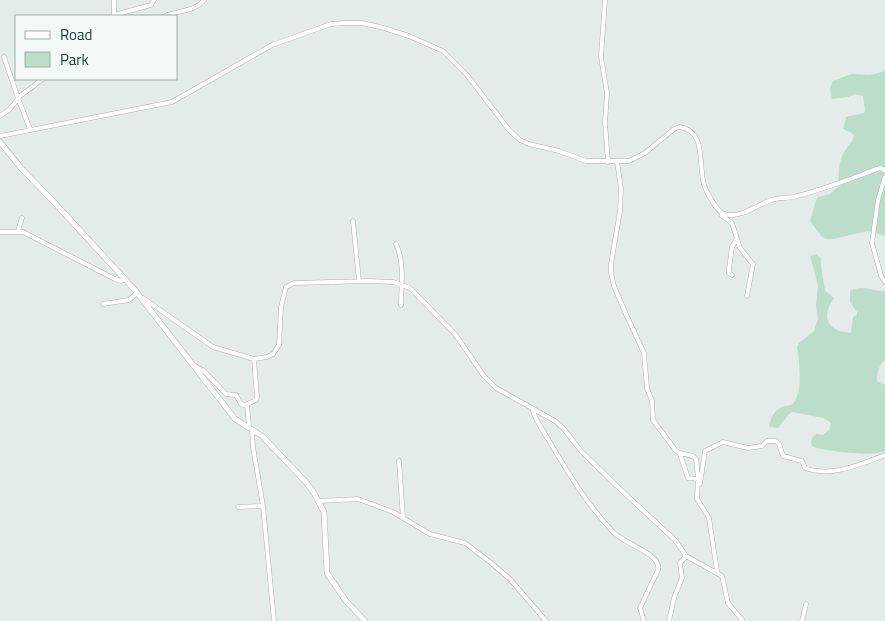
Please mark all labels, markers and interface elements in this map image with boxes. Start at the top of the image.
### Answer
legend [15,15,178,80]
text: Road [60,23,92,46]
text: Park [60,48,89,71]

